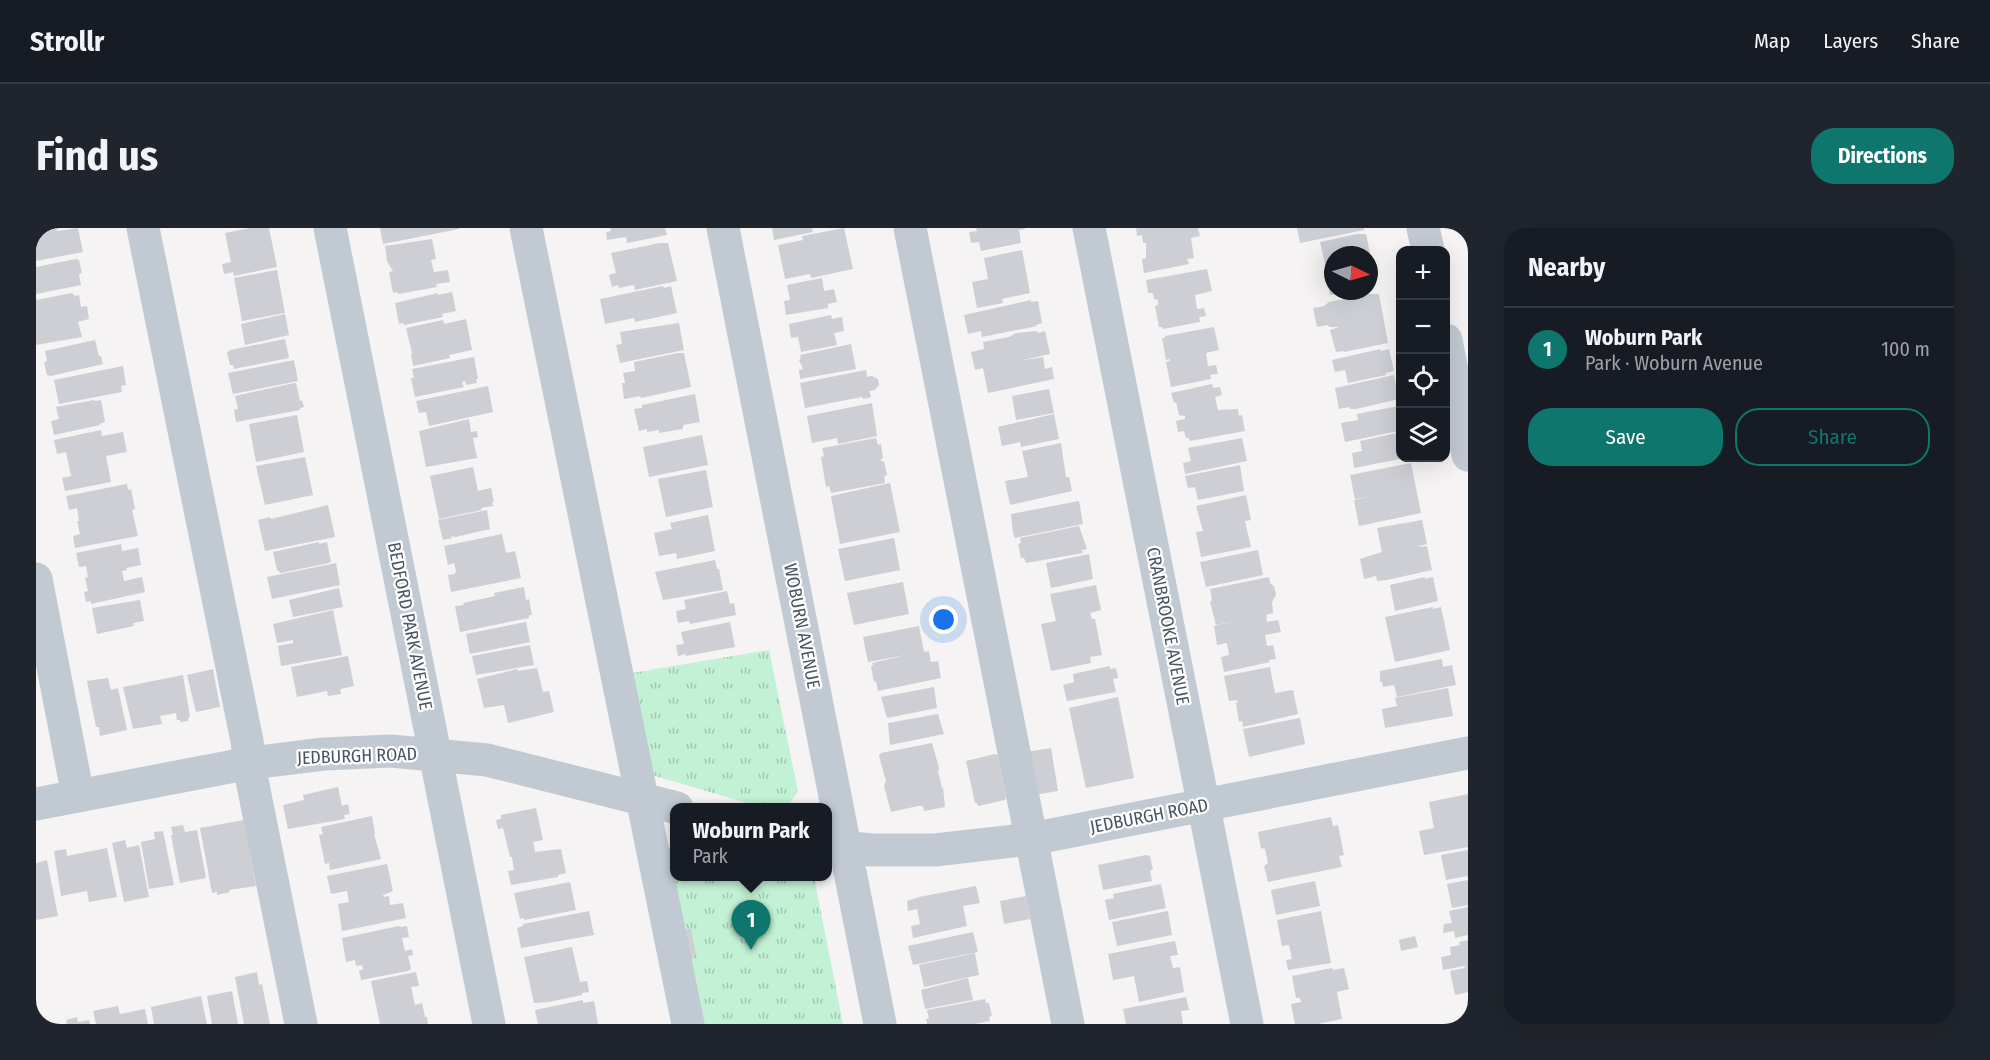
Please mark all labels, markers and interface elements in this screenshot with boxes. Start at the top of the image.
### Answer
text: Strollr [30,25,104,58]
text: Map [1754,28,1790,54]
text: Layers [1823,28,1878,54]
text: Share [1911,28,1960,54]
button: Directions [1811,128,1954,184]
text: Find us [36,131,158,181]
north arrow [1324,246,1378,300]
map controls [1396,246,1450,462]
button: + [1396,246,1450,300]
text: Nearby [1528,252,1605,283]
button: − [1396,300,1450,354]
text: Woburn Park [1585,324,1702,351]
text: 1 [1543,337,1552,361]
text: 100 m [1881,337,1930,361]
text: Park · Woburn Avenue [1585,351,1763,375]
button: locate [1396,354,1450,408]
button: layers [1396,408,1450,462]
button: Save [1528,408,1723,466]
button: Share [1735,408,1930,466]
street label: BEDFORD PARK AVENUE [383,540,437,712]
street label: CRANBROOKE AVENUE [1142,545,1194,707]
street label: WOBURN AVENUE [779,562,825,690]
your location [929,605,958,634]
street label: JEDBURGH ROAD [297,743,417,769]
street label: JEDBURGH ROAD [1088,794,1210,838]
popup [670,803,832,881]
text: Woburn Park [692,817,810,844]
text: Park [692,844,728,868]
pin: 1 [732,900,770,950]

